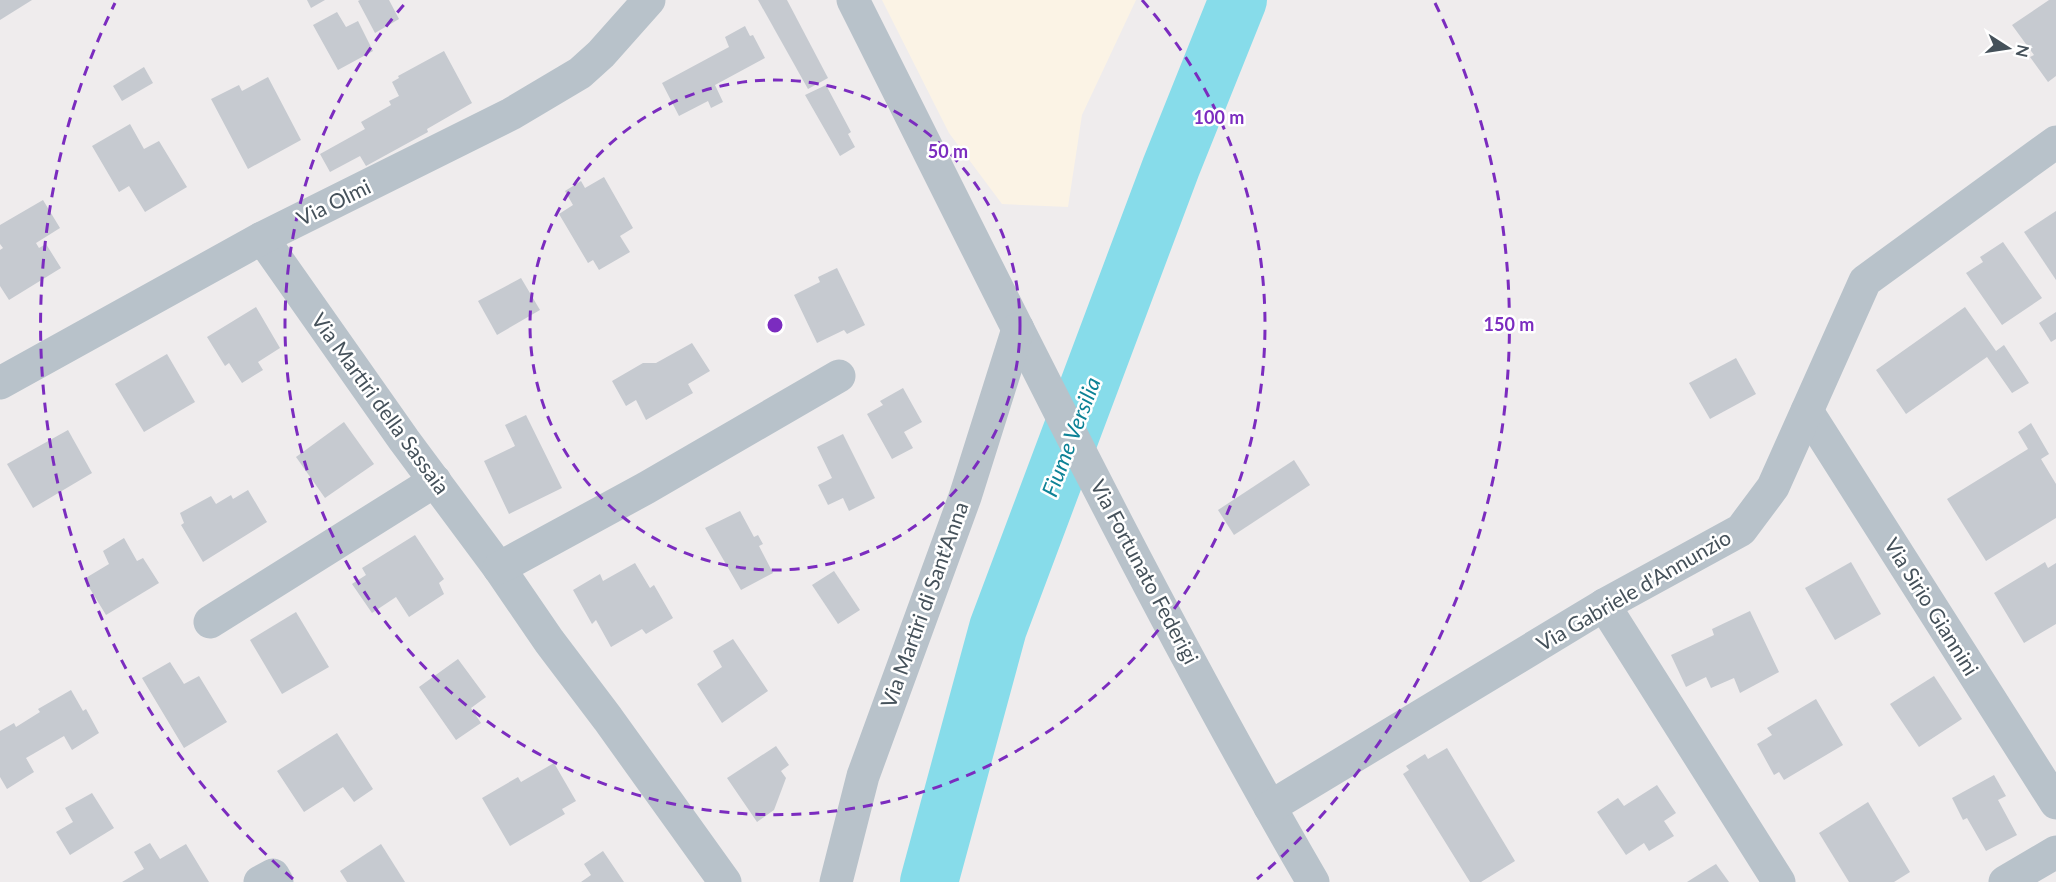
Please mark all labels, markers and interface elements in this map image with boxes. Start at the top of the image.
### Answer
north arrow [1978,18,2038,78]
text: N [2013,43,2034,59]
text: 100 m [1194,106,1244,128]
text: 50 m [928,140,968,162]
street label: Via Olmi [292,173,374,230]
street label: Via Martiri della Sassaia [307,308,455,499]
text: 150 m [1484,313,1534,335]
centre of rings [765,315,785,335]
water label: Fiume Versilia [1035,373,1106,500]
street label: Via Fortunato Federigi [1086,475,1205,668]
street label: Via Martiri di Sant'Anna [875,498,973,711]
street label: Via Gabriele d'Annunzio [1532,524,1735,656]
street label: Via Sirio Giannini [1880,533,1985,680]

